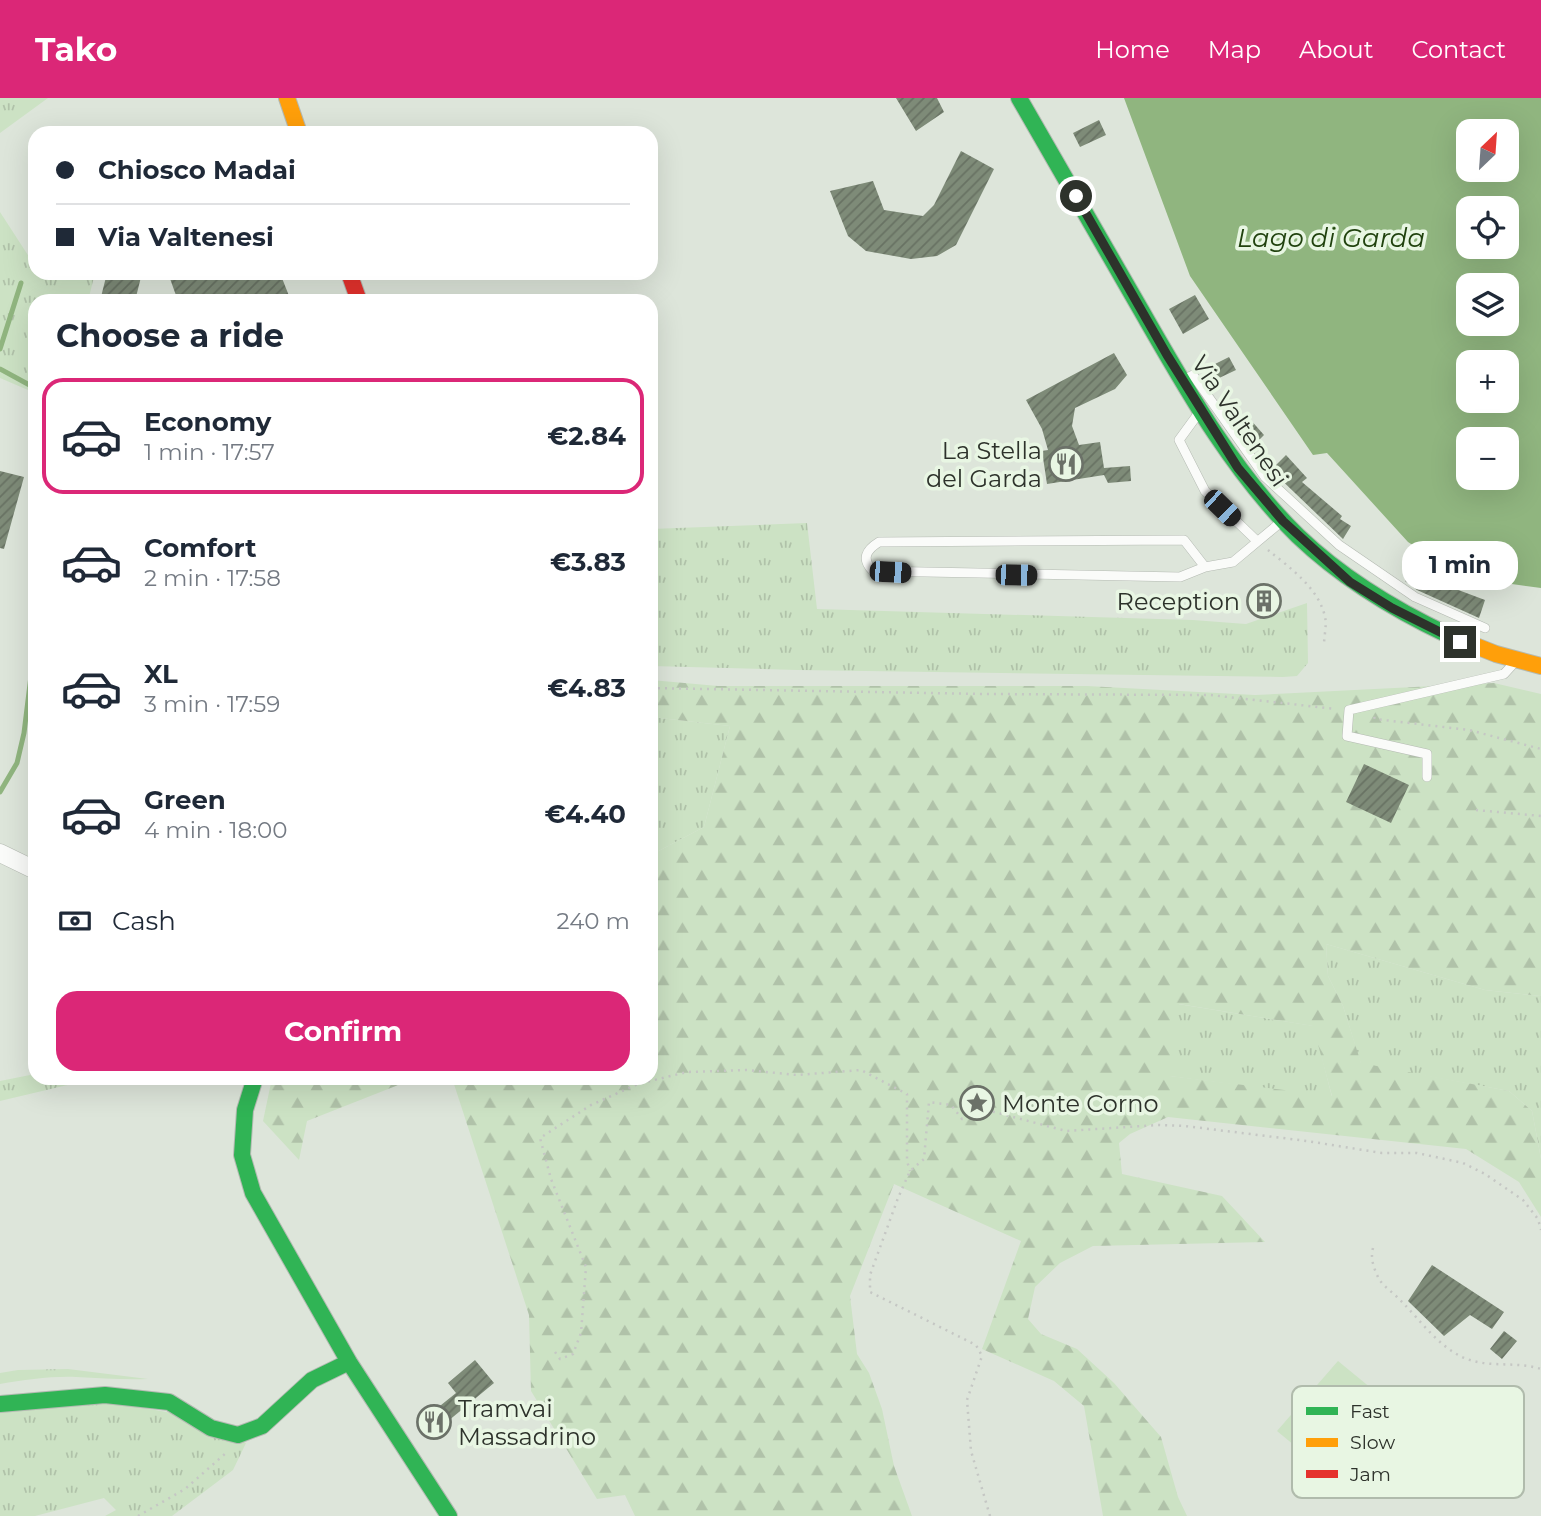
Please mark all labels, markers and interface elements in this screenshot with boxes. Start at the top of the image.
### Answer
text: Tako [35,29,117,69]
text: Home [1095,35,1170,64]
text: Map [1208,35,1261,64]
text: About [1299,35,1373,64]
text: Contact [1411,35,1506,64]
north arrow [1456,119,1519,182]
map controls [1456,119,1519,490]
text: Chiosco Madai [98,154,296,186]
route start [1060,180,1092,212]
button: locate [1456,196,1519,259]
text: Via Valtenesi [98,221,274,253]
water label: Lago di Garda [1237,222,1425,254]
button: layers [1456,273,1519,336]
text: Choose a ride [56,316,284,355]
street label: Via Valtenesi [1186,350,1294,492]
button: + [1456,350,1519,413]
icon: car [60,405,123,468]
text: Economy [144,406,271,438]
text: €2.84 [547,420,626,452]
button: − [1456,427,1519,490]
place label: La Stella del Garda [926,436,1042,493]
text: 1 min · 17:57 [144,438,275,466]
restaurant icon: La Stella del Garda [1047,445,1085,483]
car [1200,486,1245,530]
icon: car [60,531,123,594]
text: Comfort [144,532,256,564]
callout: 1 min [1402,540,1518,589]
text: €3.83 [550,546,626,578]
text: 1 min [1429,551,1491,579]
car [869,560,912,584]
text: 2 min · 17:58 [144,564,281,592]
car [995,564,1038,586]
building icon: Reception [1245,582,1283,620]
place label: Reception [1117,587,1240,616]
route end [1444,626,1476,658]
icon: car [60,657,123,720]
text: XL [144,658,178,690]
text: €4.83 [547,672,626,704]
text: 3 min · 17:59 [144,690,280,718]
icon: car [60,783,123,846]
text: Green [144,784,226,816]
text: €4.40 [544,798,626,830]
text: 4 min · 18:00 [144,816,288,844]
icon: cash [56,902,94,940]
text: Cash [112,905,176,937]
text: 240 m [557,907,630,935]
button: Confirm [56,991,630,1071]
place icon: Monte Corno [958,1084,996,1122]
place label: Monte Corno [1002,1089,1159,1118]
legend [1292,1386,1524,1498]
place label: Tramvai Massadrino [458,1394,596,1451]
text: Fast [1350,1400,1390,1423]
restaurant icon: Tramvai Massadrino [415,1403,453,1441]
text: Slow [1350,1431,1395,1454]
text: Jam [1349,1463,1391,1486]

